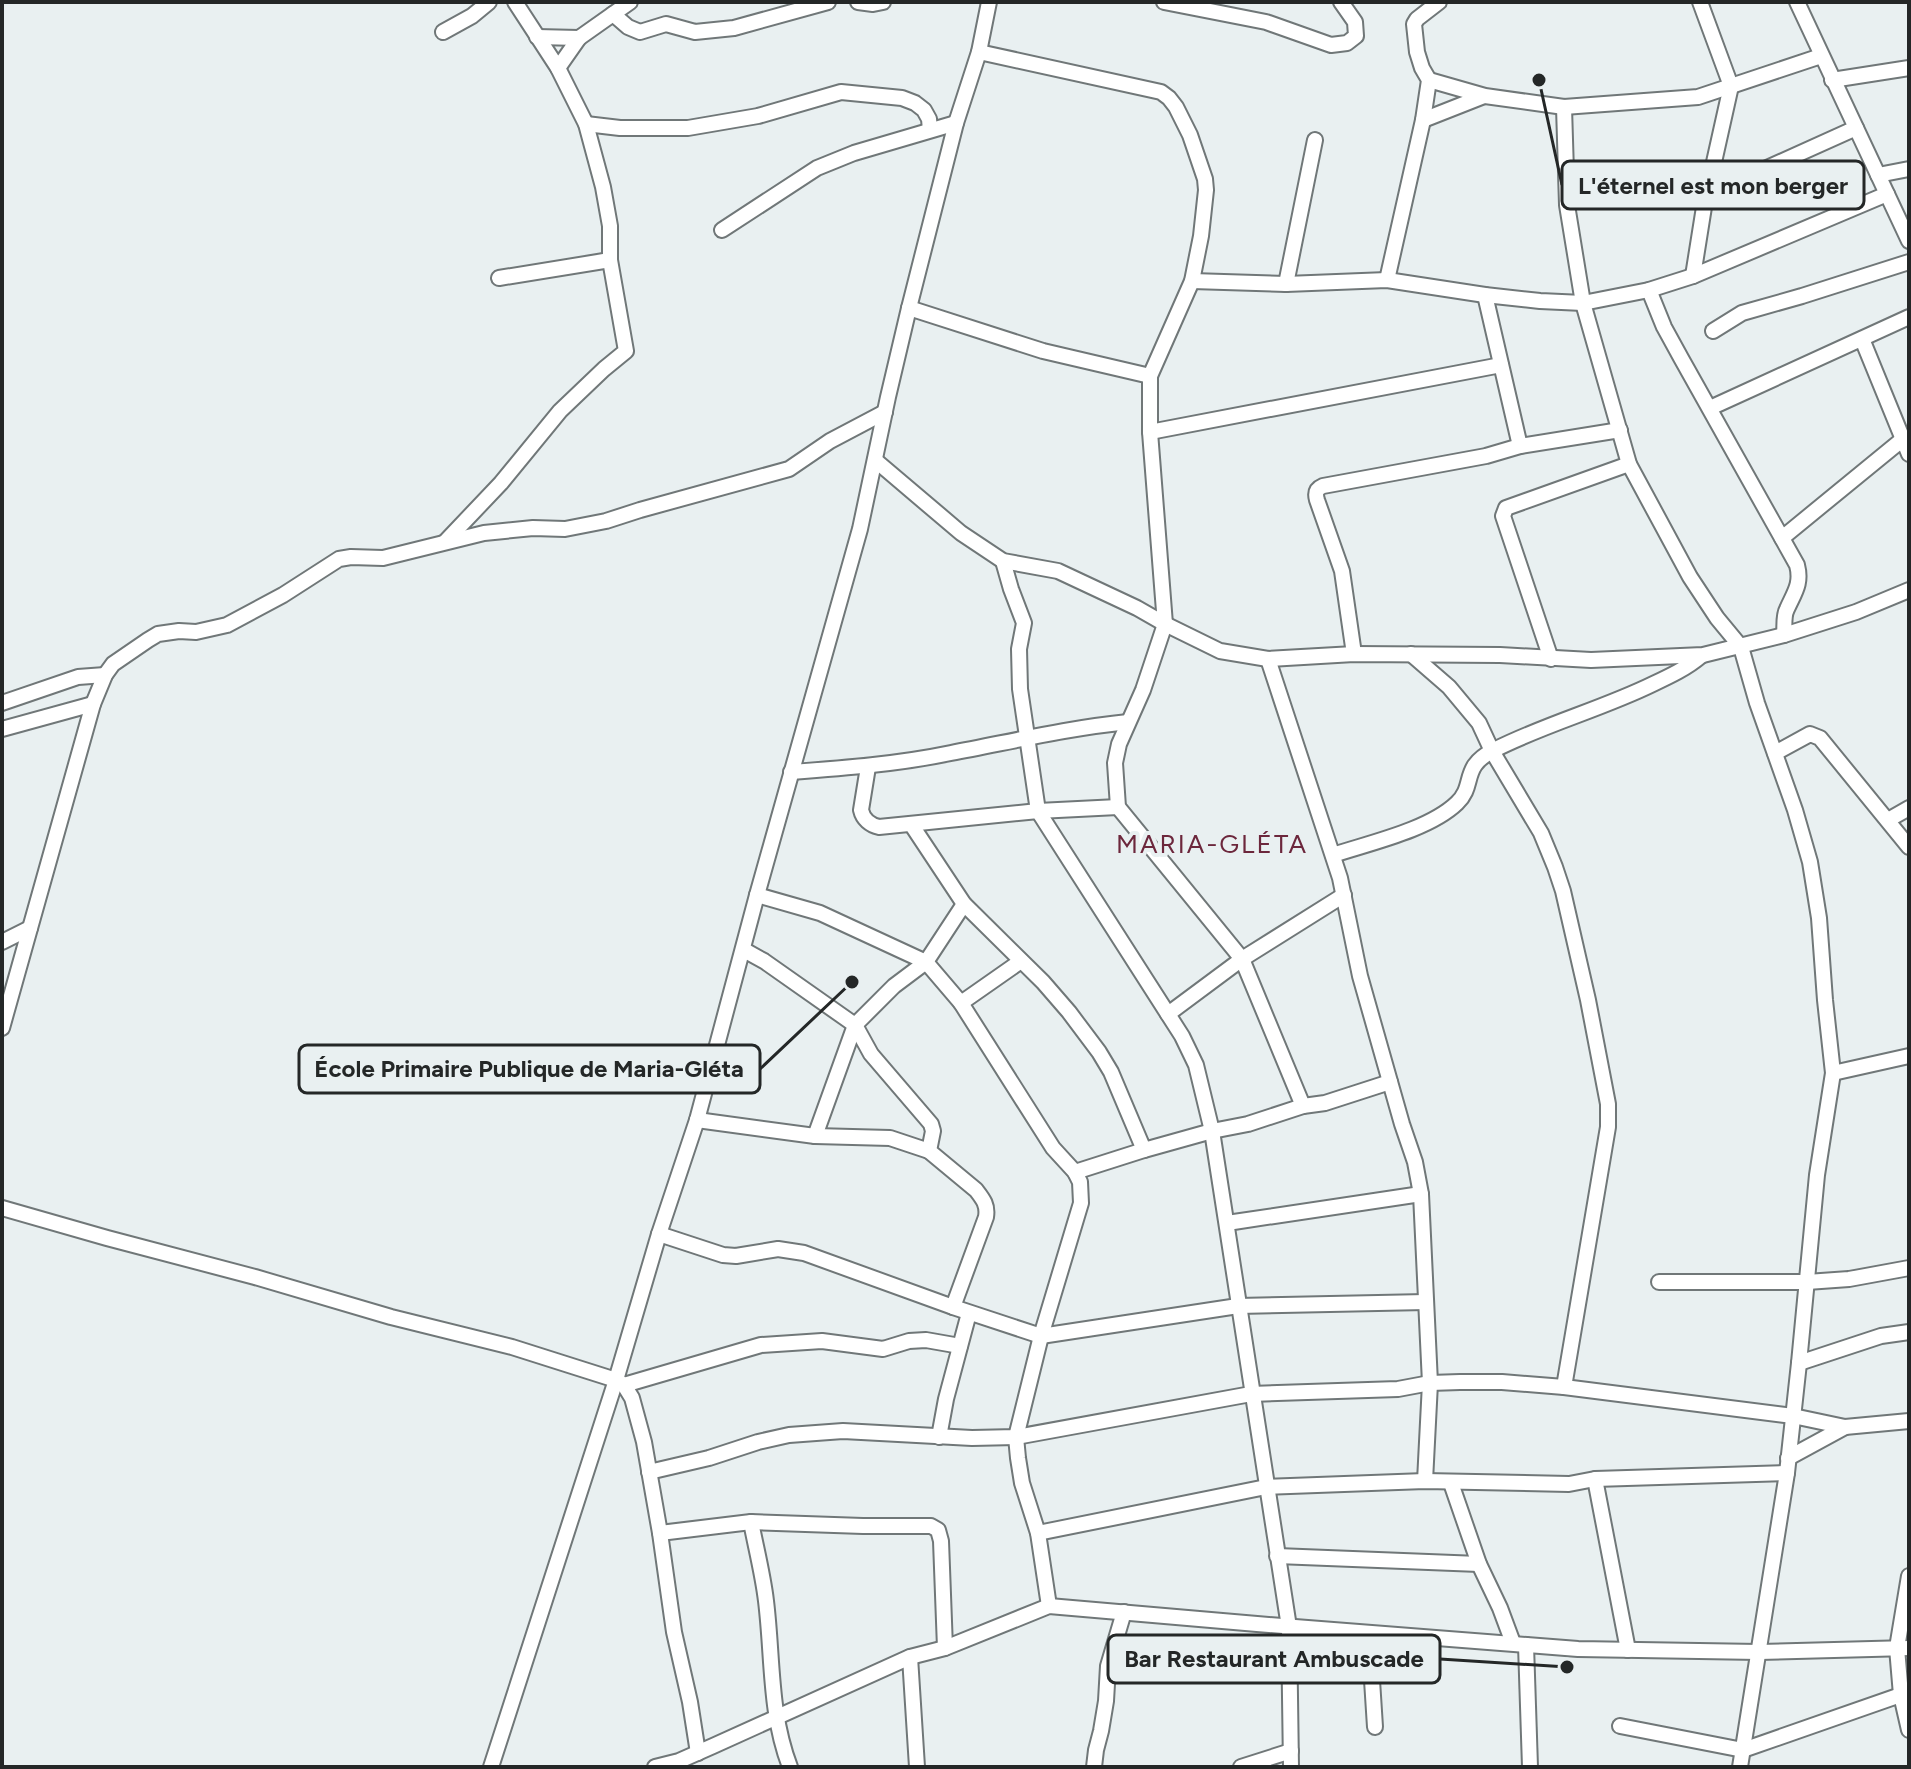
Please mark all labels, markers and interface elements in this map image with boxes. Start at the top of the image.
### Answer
callout: L'éternel est mon berger [1562,161,1864,209]
text: L'éternel est mon berger [1578,171,1848,200]
district label: MARIA-GLÉTA [1116,828,1308,860]
callout: École Primaire Publique de Maria-Gléta [299,1045,760,1093]
text: École Primaire Publique de Maria-Gléta [314,1054,744,1083]
callout: Bar Restaurant Ambuscade [1108,1635,1440,1683]
text: Bar Restaurant Ambuscade [1124,1644,1424,1673]

